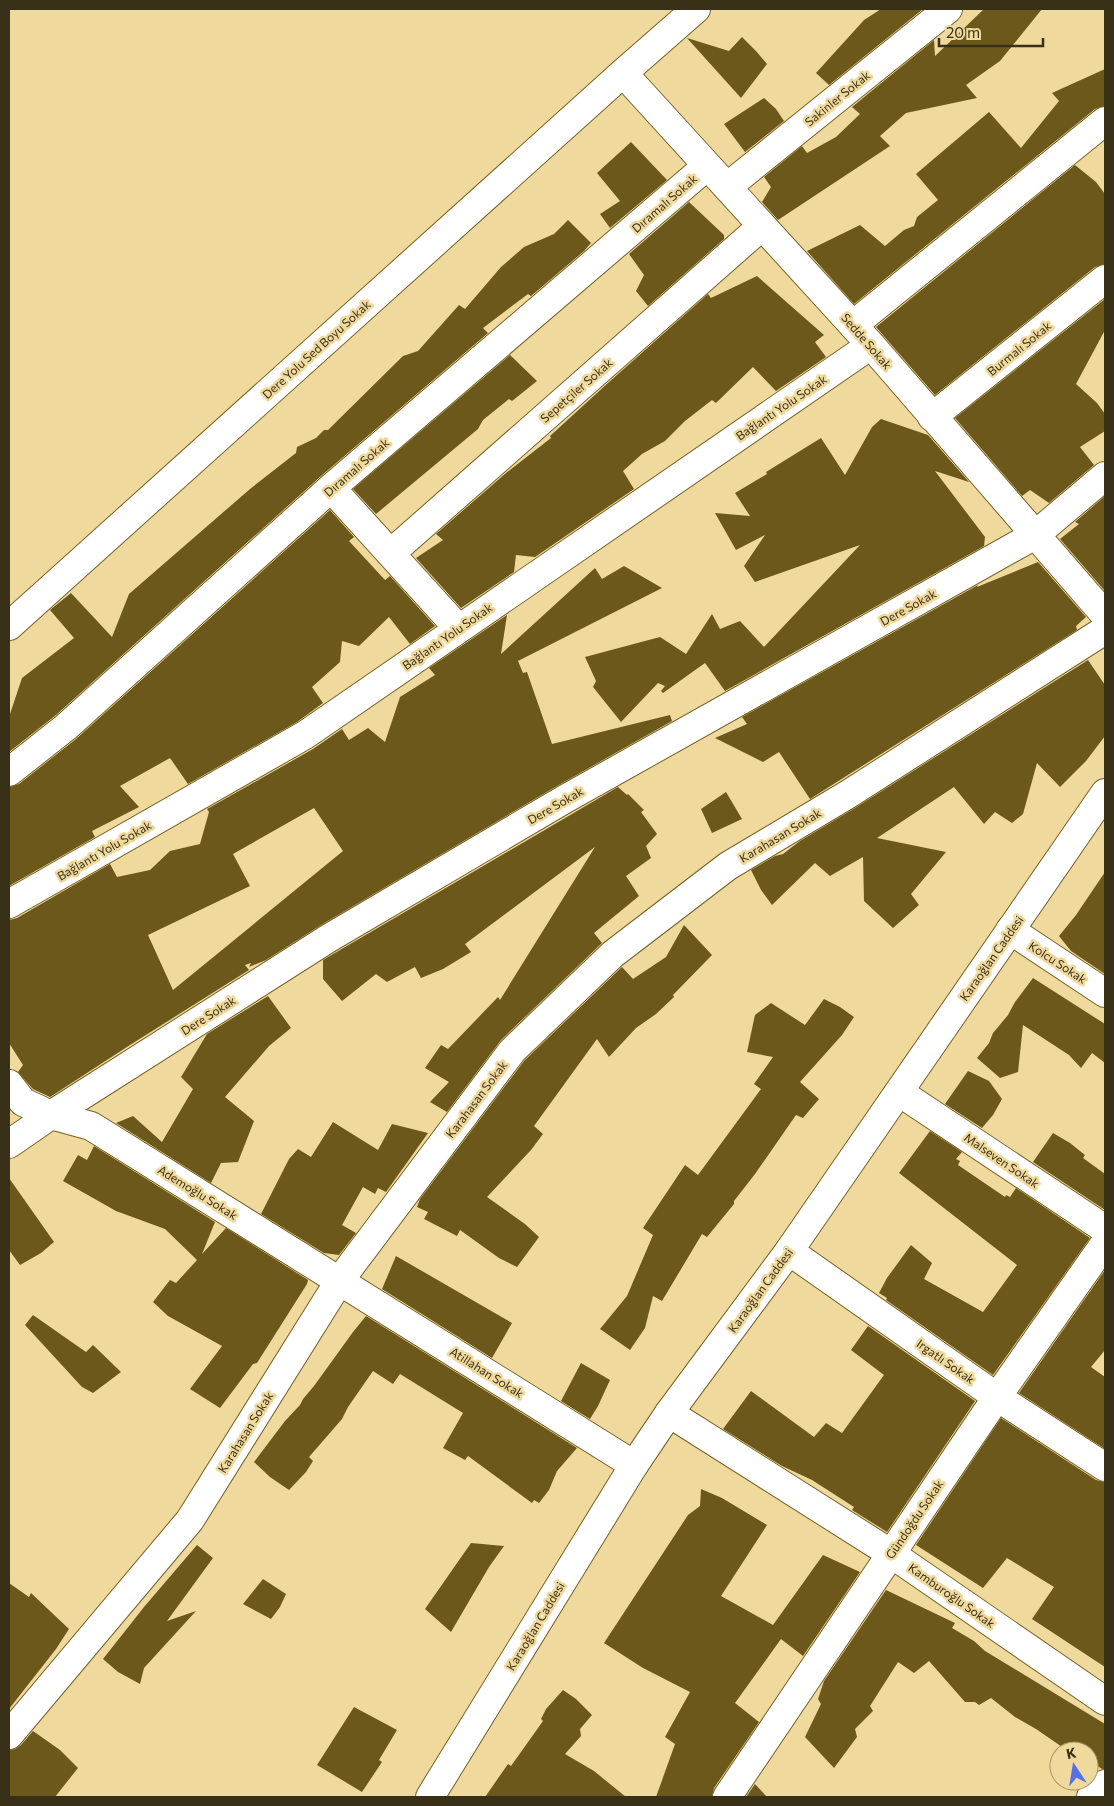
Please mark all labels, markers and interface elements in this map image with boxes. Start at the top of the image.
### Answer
scale bar [939,15,1043,47]
text: 20 m [946,23,980,41]
street label: Sakinler Sokak [802,67,873,129]
street label: Dıramalı Sokak [629,171,700,235]
street label: Dere Yolu Sed Boyu Sokak [259,297,373,401]
street label: Sedde Sokak [839,310,895,372]
street label: Burmalı Sokak [984,318,1054,378]
street label: Sepetçiler Sokak [537,355,615,425]
street label: Bağlantı Yolu Sokak [733,371,829,443]
street label: Dıramalı Sokak [321,435,392,499]
street label: Dere Sokak [878,586,939,628]
street label: Bağlantı Yolu Sokak [399,599,495,672]
street label: Dere Sokak [525,783,586,827]
street label: Karahasan Sokak [737,805,824,865]
street label: Bağlantı Yolu Sokak [54,817,154,883]
street label: Karaoğlan Caddesi [956,913,1026,1003]
street label: Kolcu Sokak [1026,938,1090,986]
street label: Dere Sokak [178,992,238,1037]
street label: Karahasan Sokak [442,1057,510,1140]
street label: Malseven Sokak [962,1130,1042,1190]
street label: Ademoğlu Sokak [156,1162,241,1222]
street label: Karaoğlan Caddesi [725,1245,795,1335]
street label: Irgatlı Sokak [914,1336,978,1386]
street label: Atillahan Sokak [448,1344,527,1400]
street label: Karahasan Sokak [214,1389,276,1475]
street label: Gündoğdu Sokak [882,1476,946,1561]
street label: Kamburoğlu Sokak [906,1560,998,1630]
street label: Karaoğlan Caddesi [503,1579,567,1673]
north arrow [1049,1741,1099,1791]
text: K [1065,1743,1078,1762]

